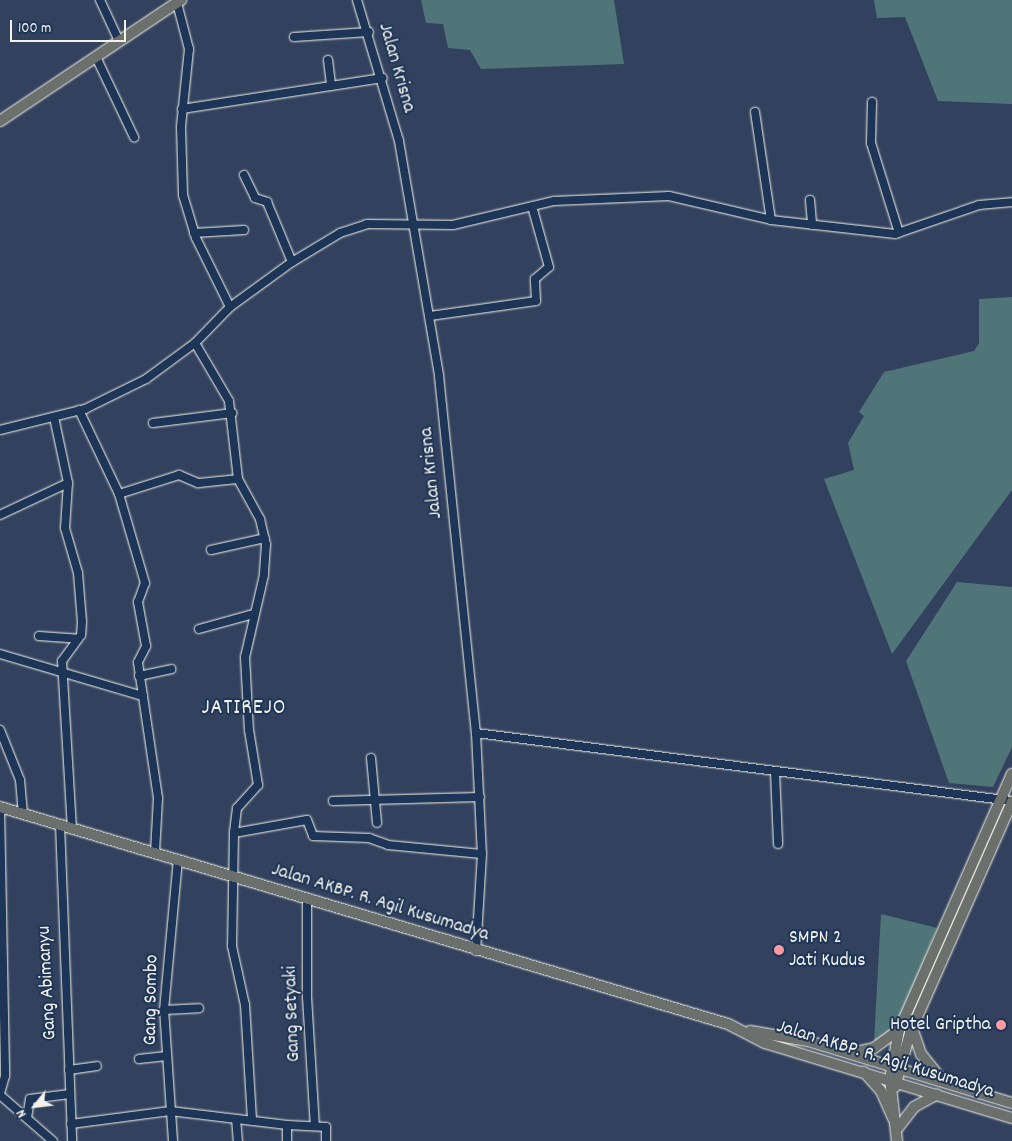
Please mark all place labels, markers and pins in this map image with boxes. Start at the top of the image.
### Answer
place label: SMPN 2 Jati Kudus [789,926,866,973]
marker: SMPN 2 Jati Kudus [773,944,785,956]
place label: Hotel Griptha [890,1013,991,1037]
marker: Hotel Griptha [995,1019,1007,1031]

